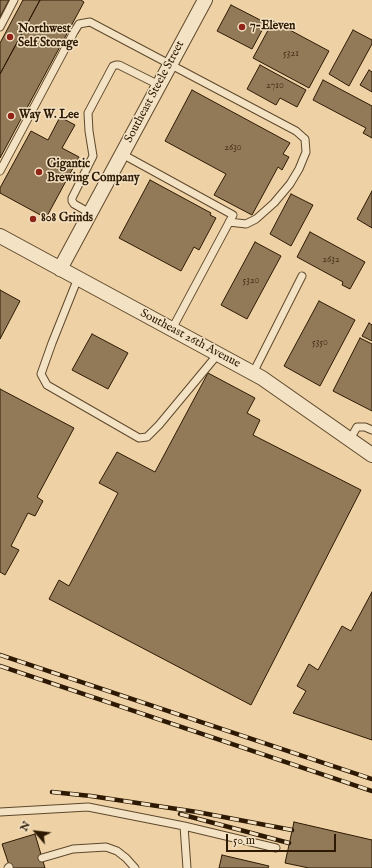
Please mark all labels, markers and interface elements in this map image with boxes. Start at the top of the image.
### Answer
place label: 7-Eleven [250,20,295,34]
marker: 7-Eleven [237,22,247,32]
place label: Northwest Self Storage [18,23,78,51]
marker: Northwest Self Storage [5,32,15,42]
street label: Southeast Steele Street [122,39,188,145]
house number: 5321 [283,48,299,60]
house number: 2710 [266,80,284,92]
place label: Way W. Lee [19,109,79,123]
marker: Way W. Lee [6,111,16,121]
house number: 2630 [224,142,242,154]
place label: Gigantic Brewing Company [47,158,140,186]
marker: Gigantic Brewing Company [34,167,44,177]
place label: 808 Grinds [41,212,93,226]
marker: 808 Grinds [28,214,38,224]
house number: 2632 [322,254,340,266]
house number: 5320 [243,275,259,287]
street label: Southeast 26th Avenue [137,306,243,372]
house number: 5350 [312,337,328,349]
north arrow [16,812,56,852]
text: N [17,819,34,834]
scale bar [228,826,338,852]
text: 50 m [233,833,255,848]

